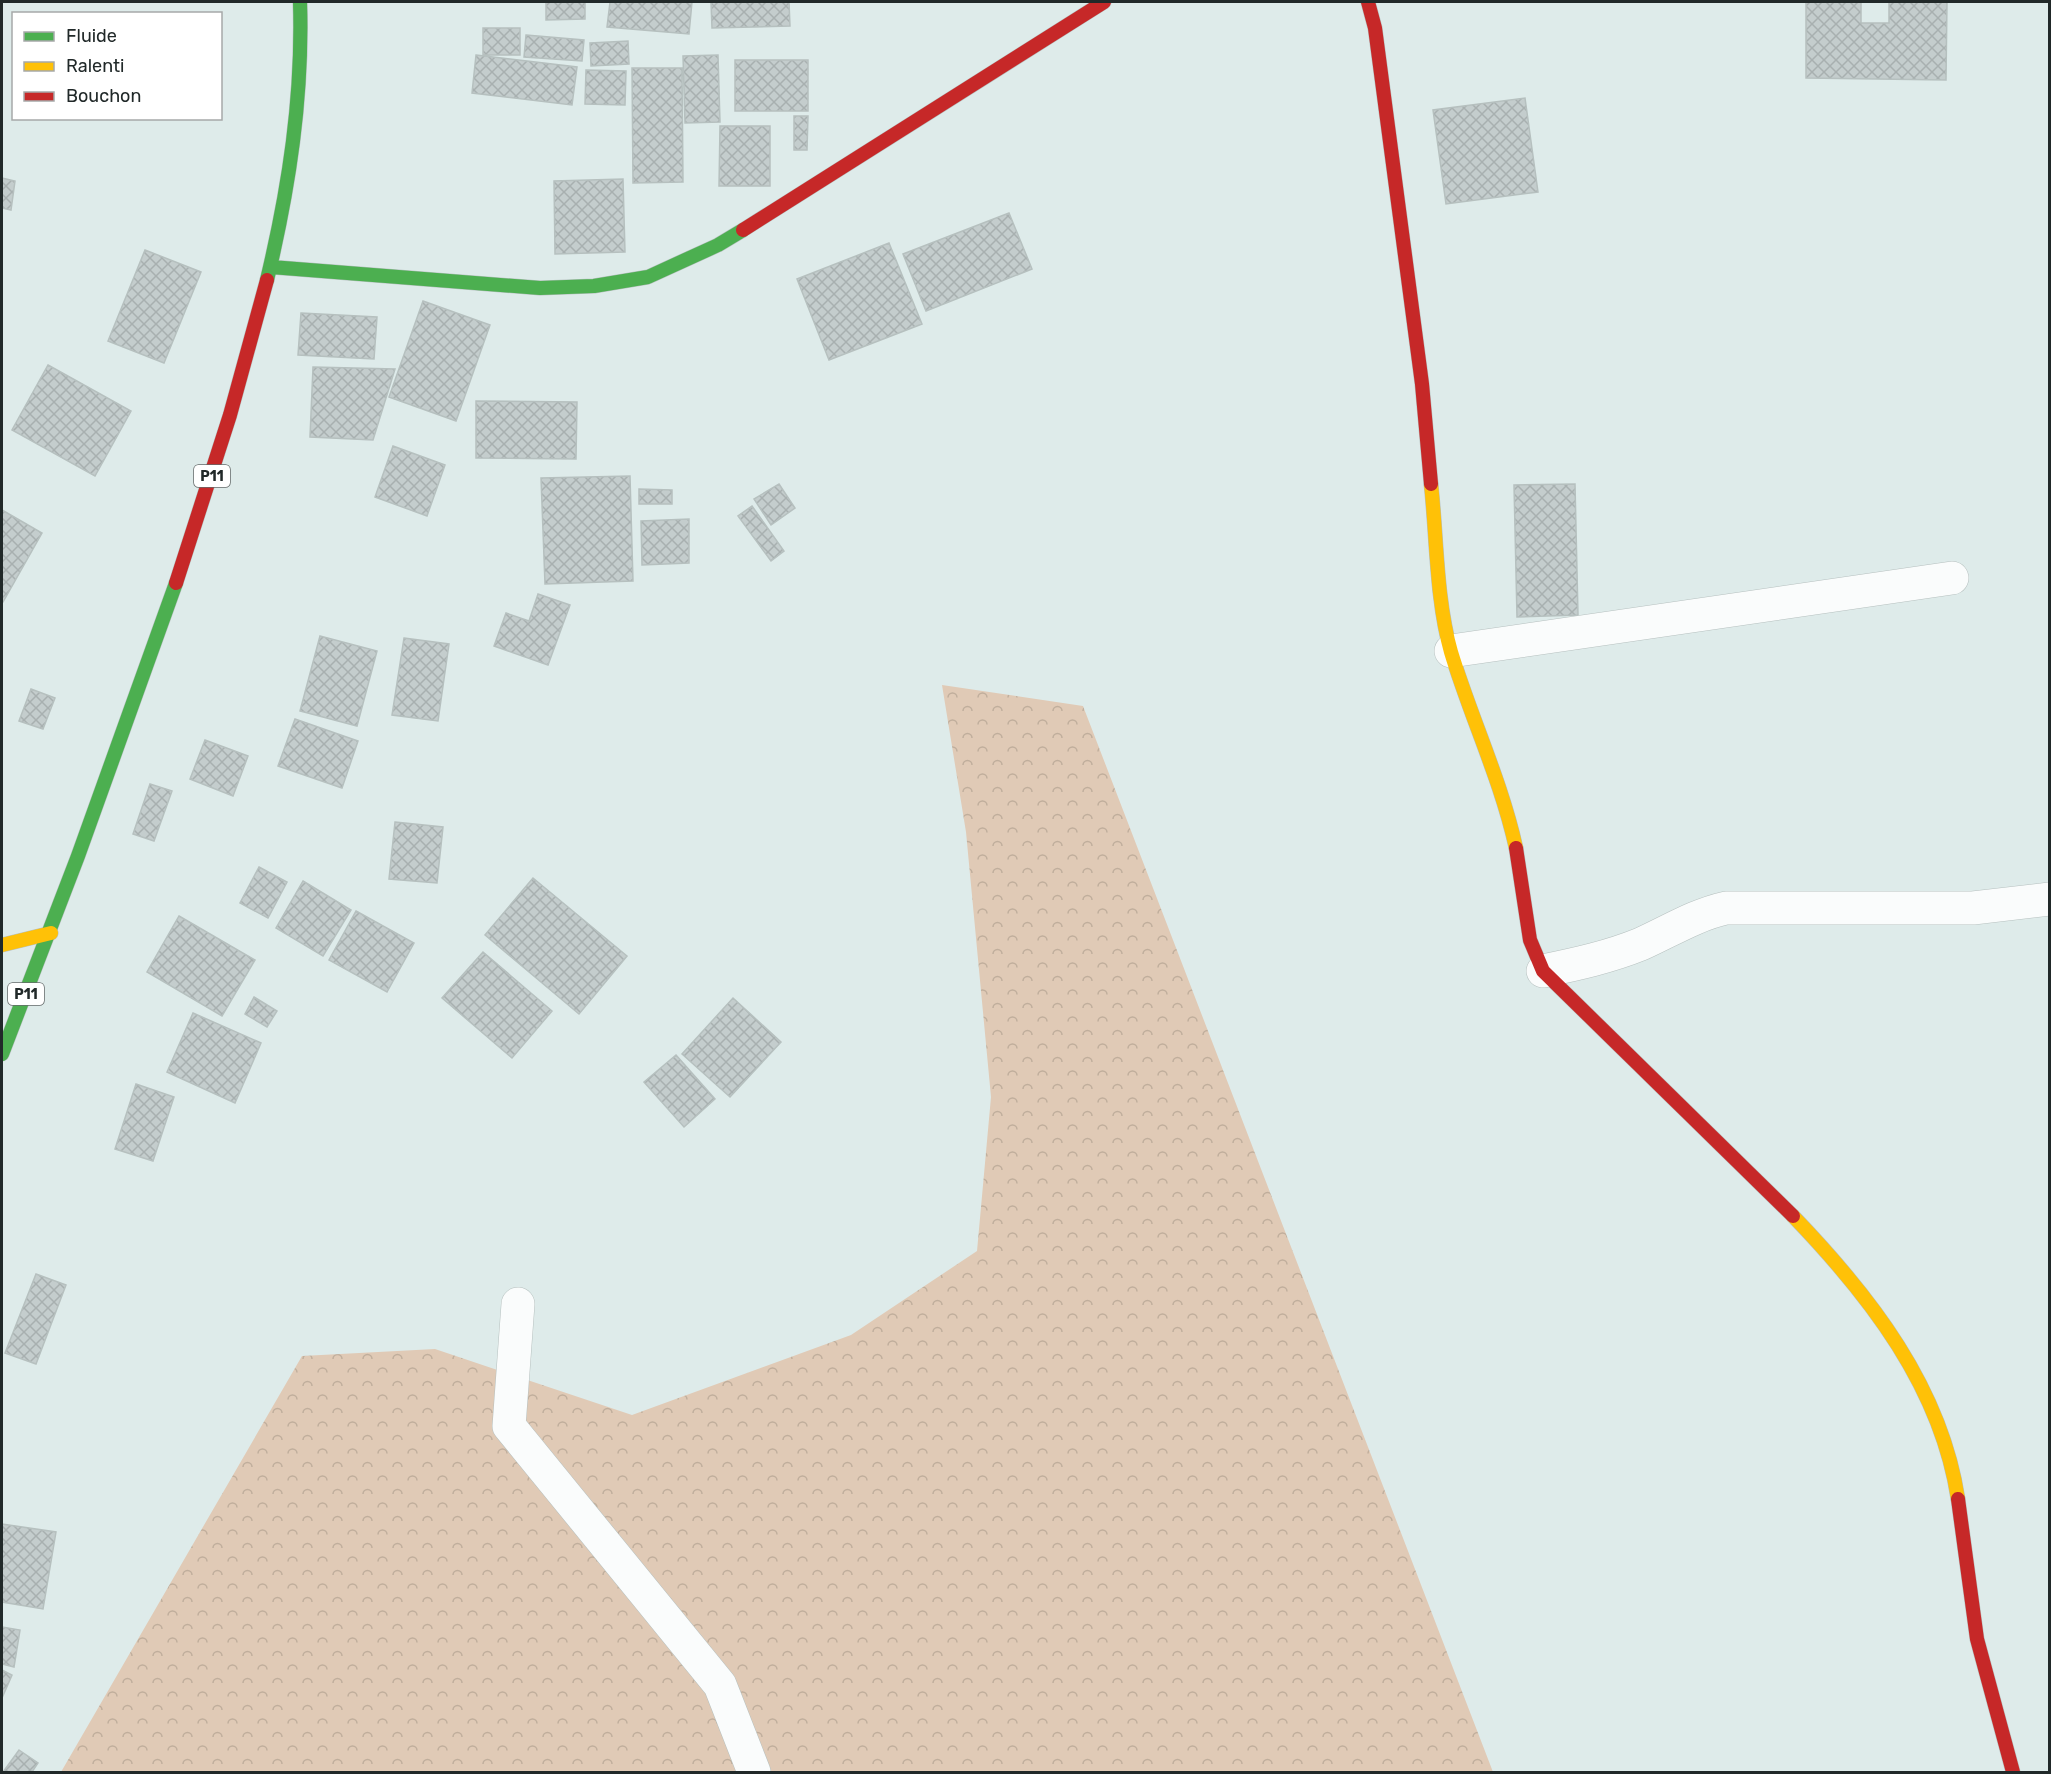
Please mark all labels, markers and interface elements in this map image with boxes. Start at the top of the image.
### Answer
legend [12,12,222,120]
text: Fluide [66,25,117,47]
text: Ralenti [66,55,124,77]
text: Bouchon [66,85,141,107]
road number: P11 [194,465,230,487]
road number: P11 [8,983,44,1005]

